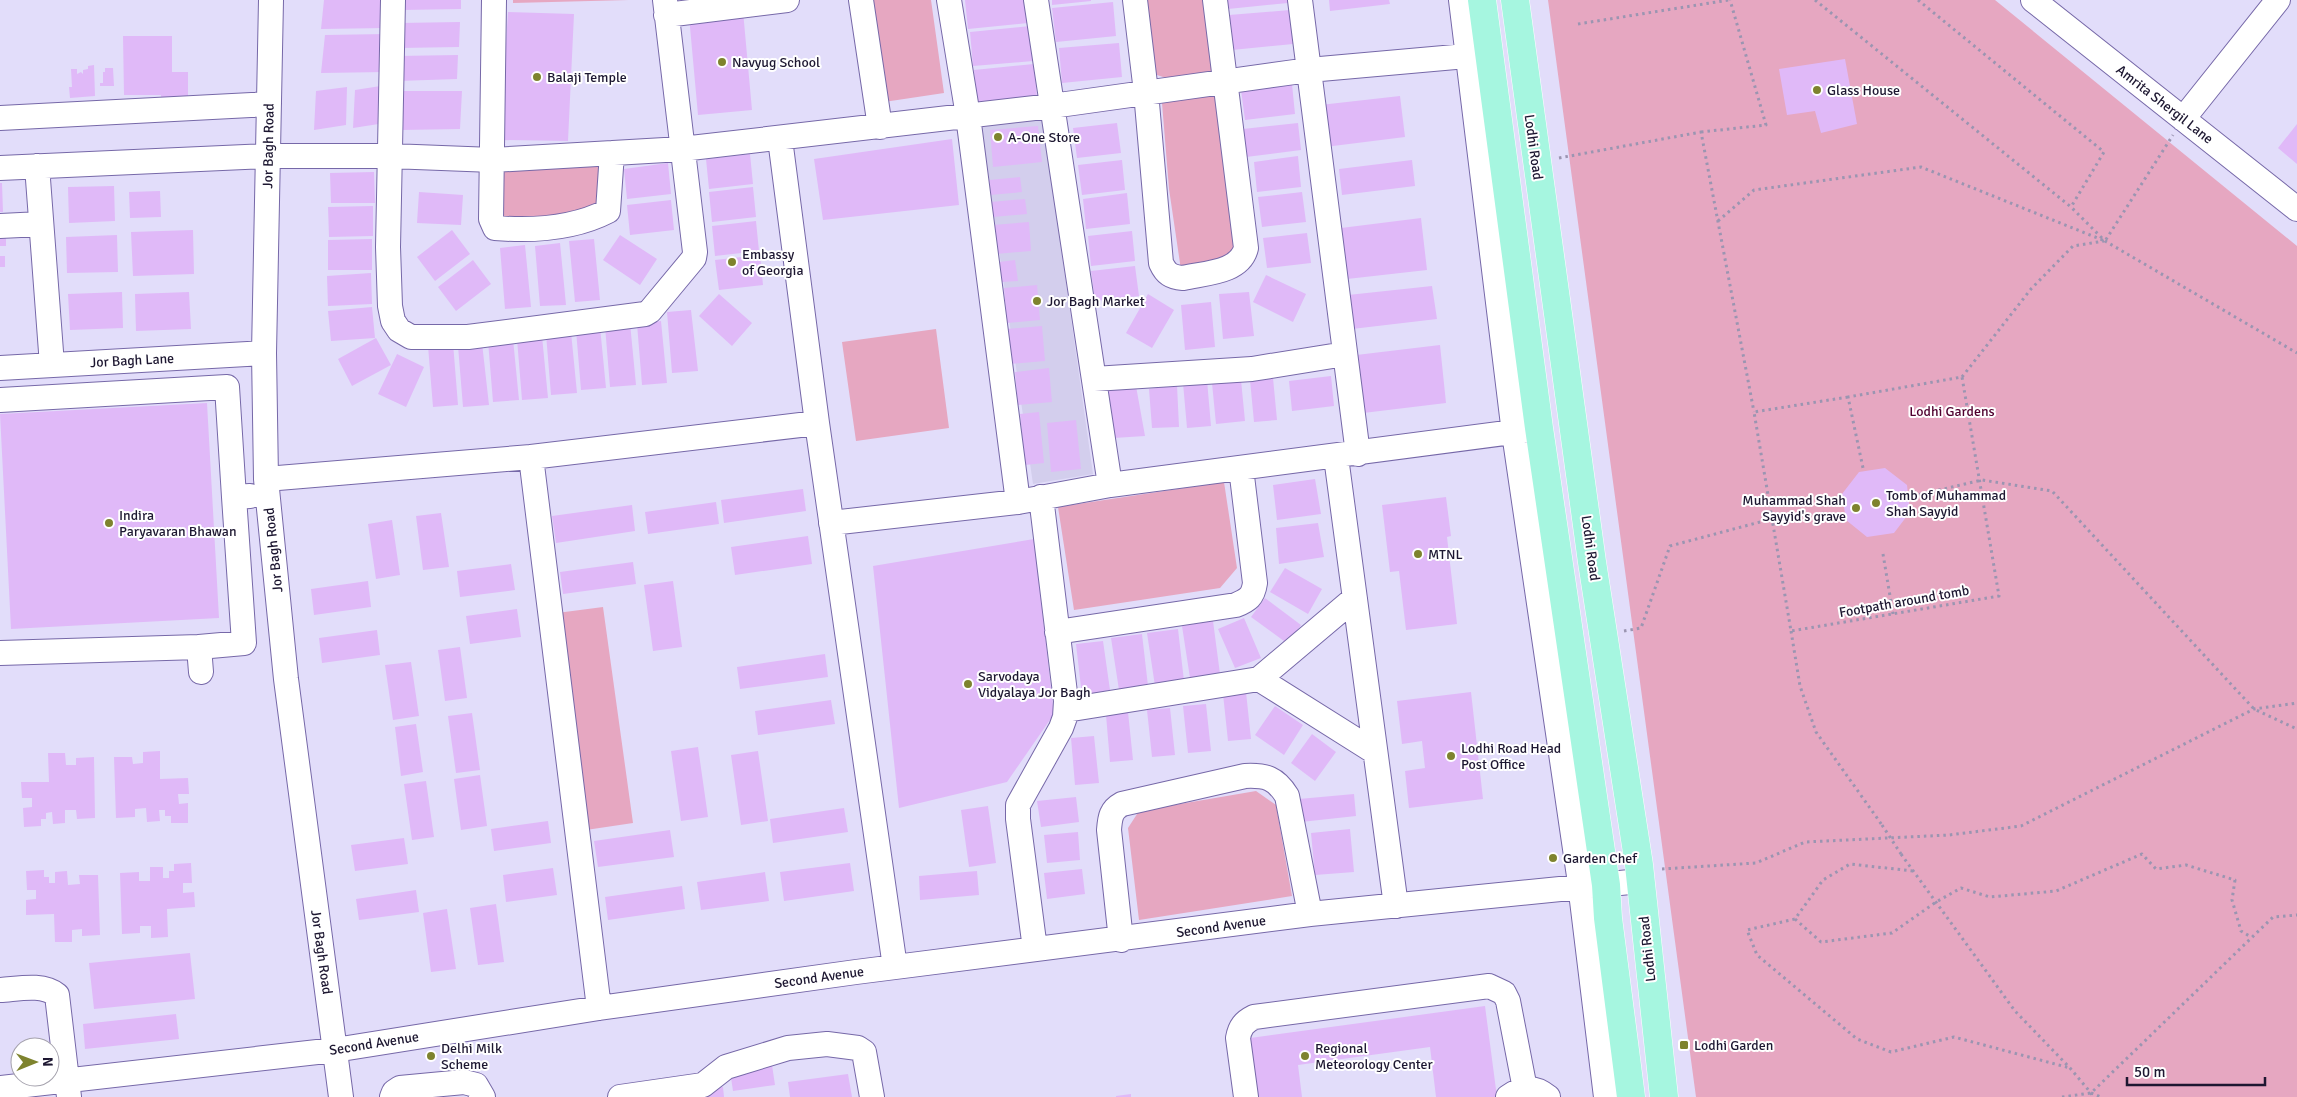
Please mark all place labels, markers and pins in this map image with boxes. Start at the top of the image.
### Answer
place label: Navyug School [732,54,820,71]
marker: Navyug School [716,56,728,68]
place label: Balaji Temple [547,69,627,86]
marker: Balaji Temple [531,71,543,83]
place label: Glass House [1827,82,1900,99]
marker: Glass House [1811,84,1823,96]
place label: A-One Store [1008,129,1080,146]
marker: A-One Store [992,131,1004,143]
place label: Embassy of Georgia [742,246,804,279]
marker: Embassy of Georgia [726,256,738,268]
place label: Jor Bagh Market [1047,293,1145,310]
marker: Jor Bagh Market [1031,295,1043,307]
place label: Tomb of Muhammad Shah Sayyid [1886,487,2006,520]
place label: Muhammad Shah Sayyid's grave [1742,492,1846,525]
marker: Tomb of Muhammad Shah Sayyid [1870,497,1882,509]
marker: Muhammad Shah Sayyid's grave [1850,502,1862,514]
place label: Indira Paryavaran Bhawan [119,507,237,540]
marker: Indira Paryavaran Bhawan [103,517,115,529]
place label: MTNL [1428,546,1463,563]
marker: MTNL [1412,548,1424,560]
place label: Sarvodaya Vidyalaya Jor Bagh [978,668,1091,701]
marker: Sarvodaya Vidyalaya Jor Bagh [962,678,974,690]
place label: Lodhi Road Head Post Office [1461,740,1561,773]
marker: Lodhi Road Head Post Office [1445,750,1457,762]
place label: Garden Chef [1563,850,1638,867]
marker: Garden Chef [1547,852,1559,864]
place label: Lodhi Garden [1694,1037,1773,1054]
marker: Lodhi Garden [1678,1039,1690,1051]
place label: Delhi Milk Scheme [441,1040,502,1073]
place label: Regional Meteorology Center [1315,1040,1434,1073]
marker: Delhi Milk Scheme [425,1050,437,1062]
marker: Regional Meteorology Center [1299,1050,1311,1062]

